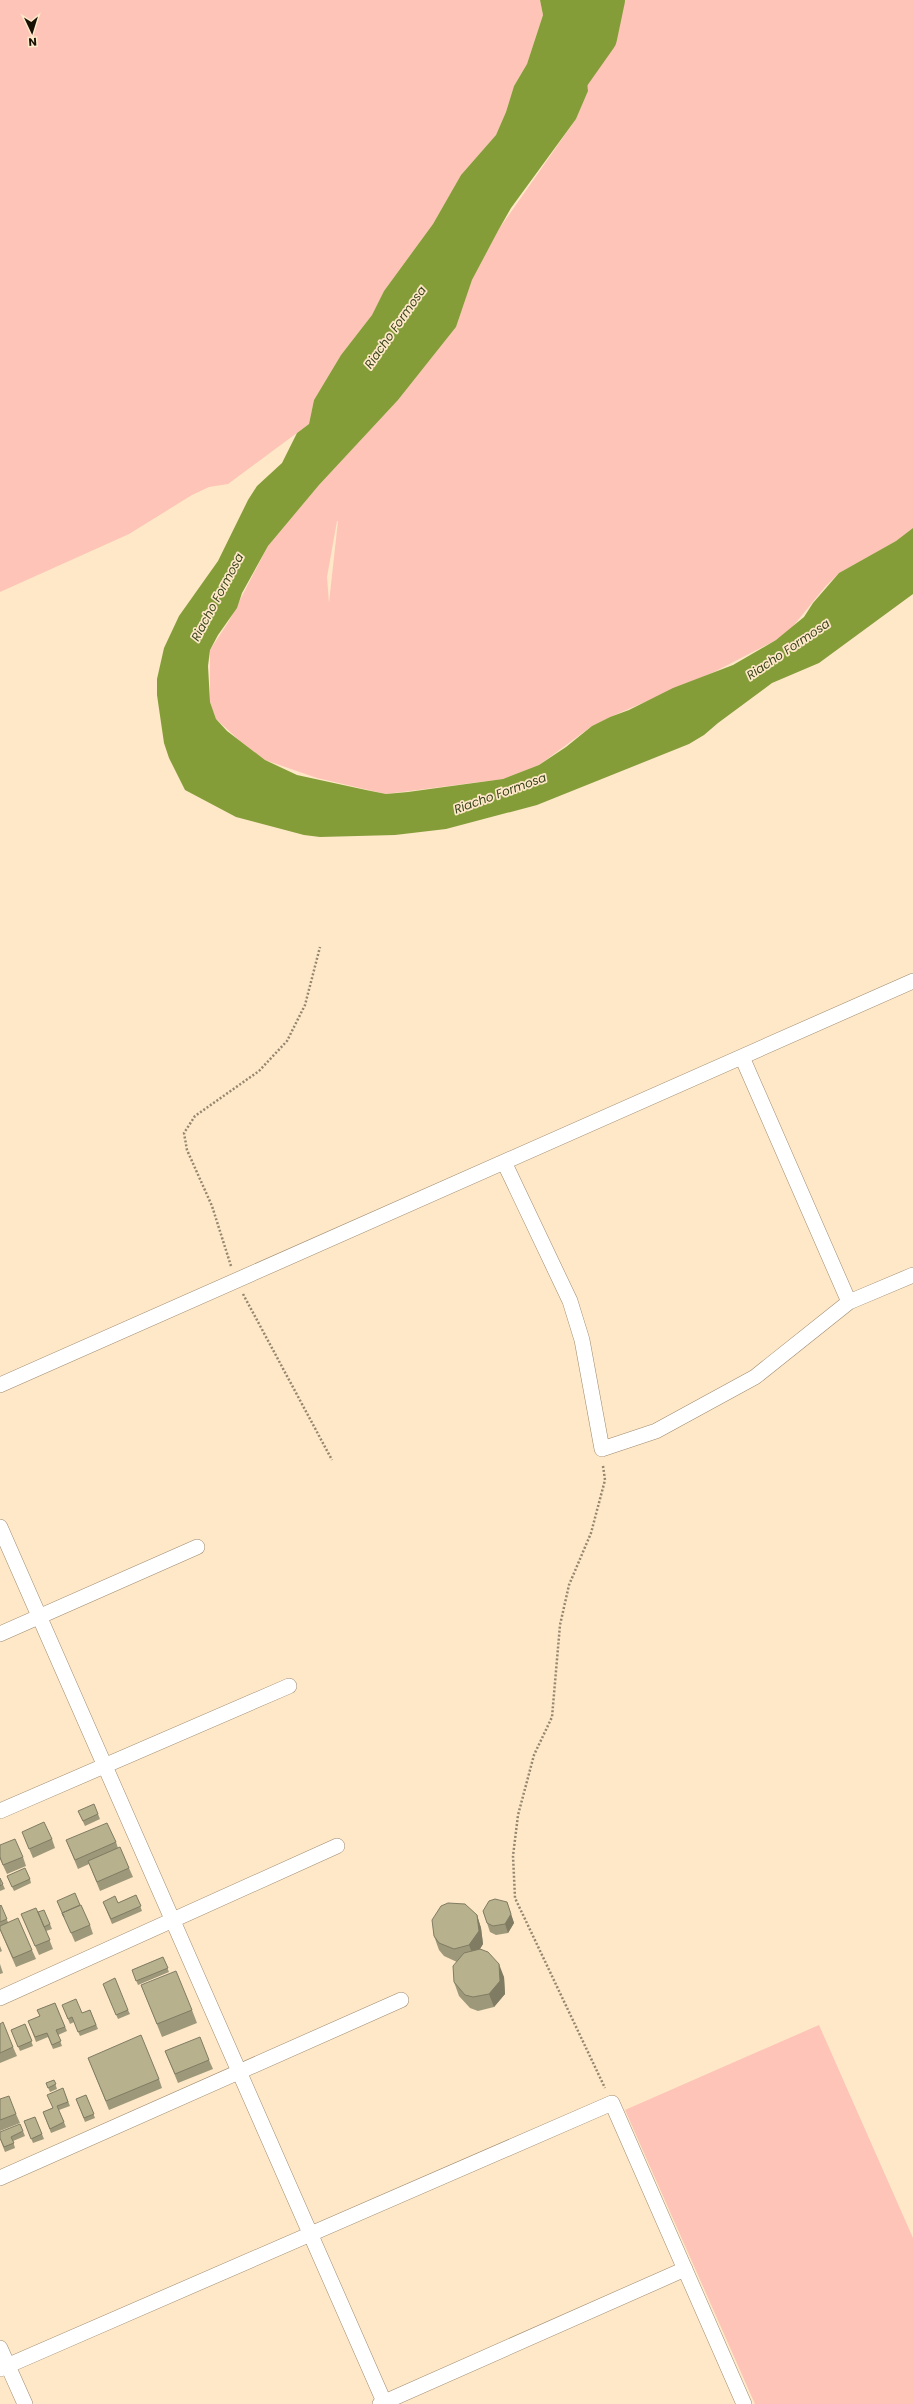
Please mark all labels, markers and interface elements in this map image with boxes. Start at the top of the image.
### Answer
north arrow [12,12,52,52]
text: N [28,34,37,50]
water label: Riacho Formosa [360,282,430,372]
water label: Riacho Formosa [187,550,247,644]
water label: Riacho Formosa [743,615,833,683]
water label: Riacho Formosa [451,768,549,818]

